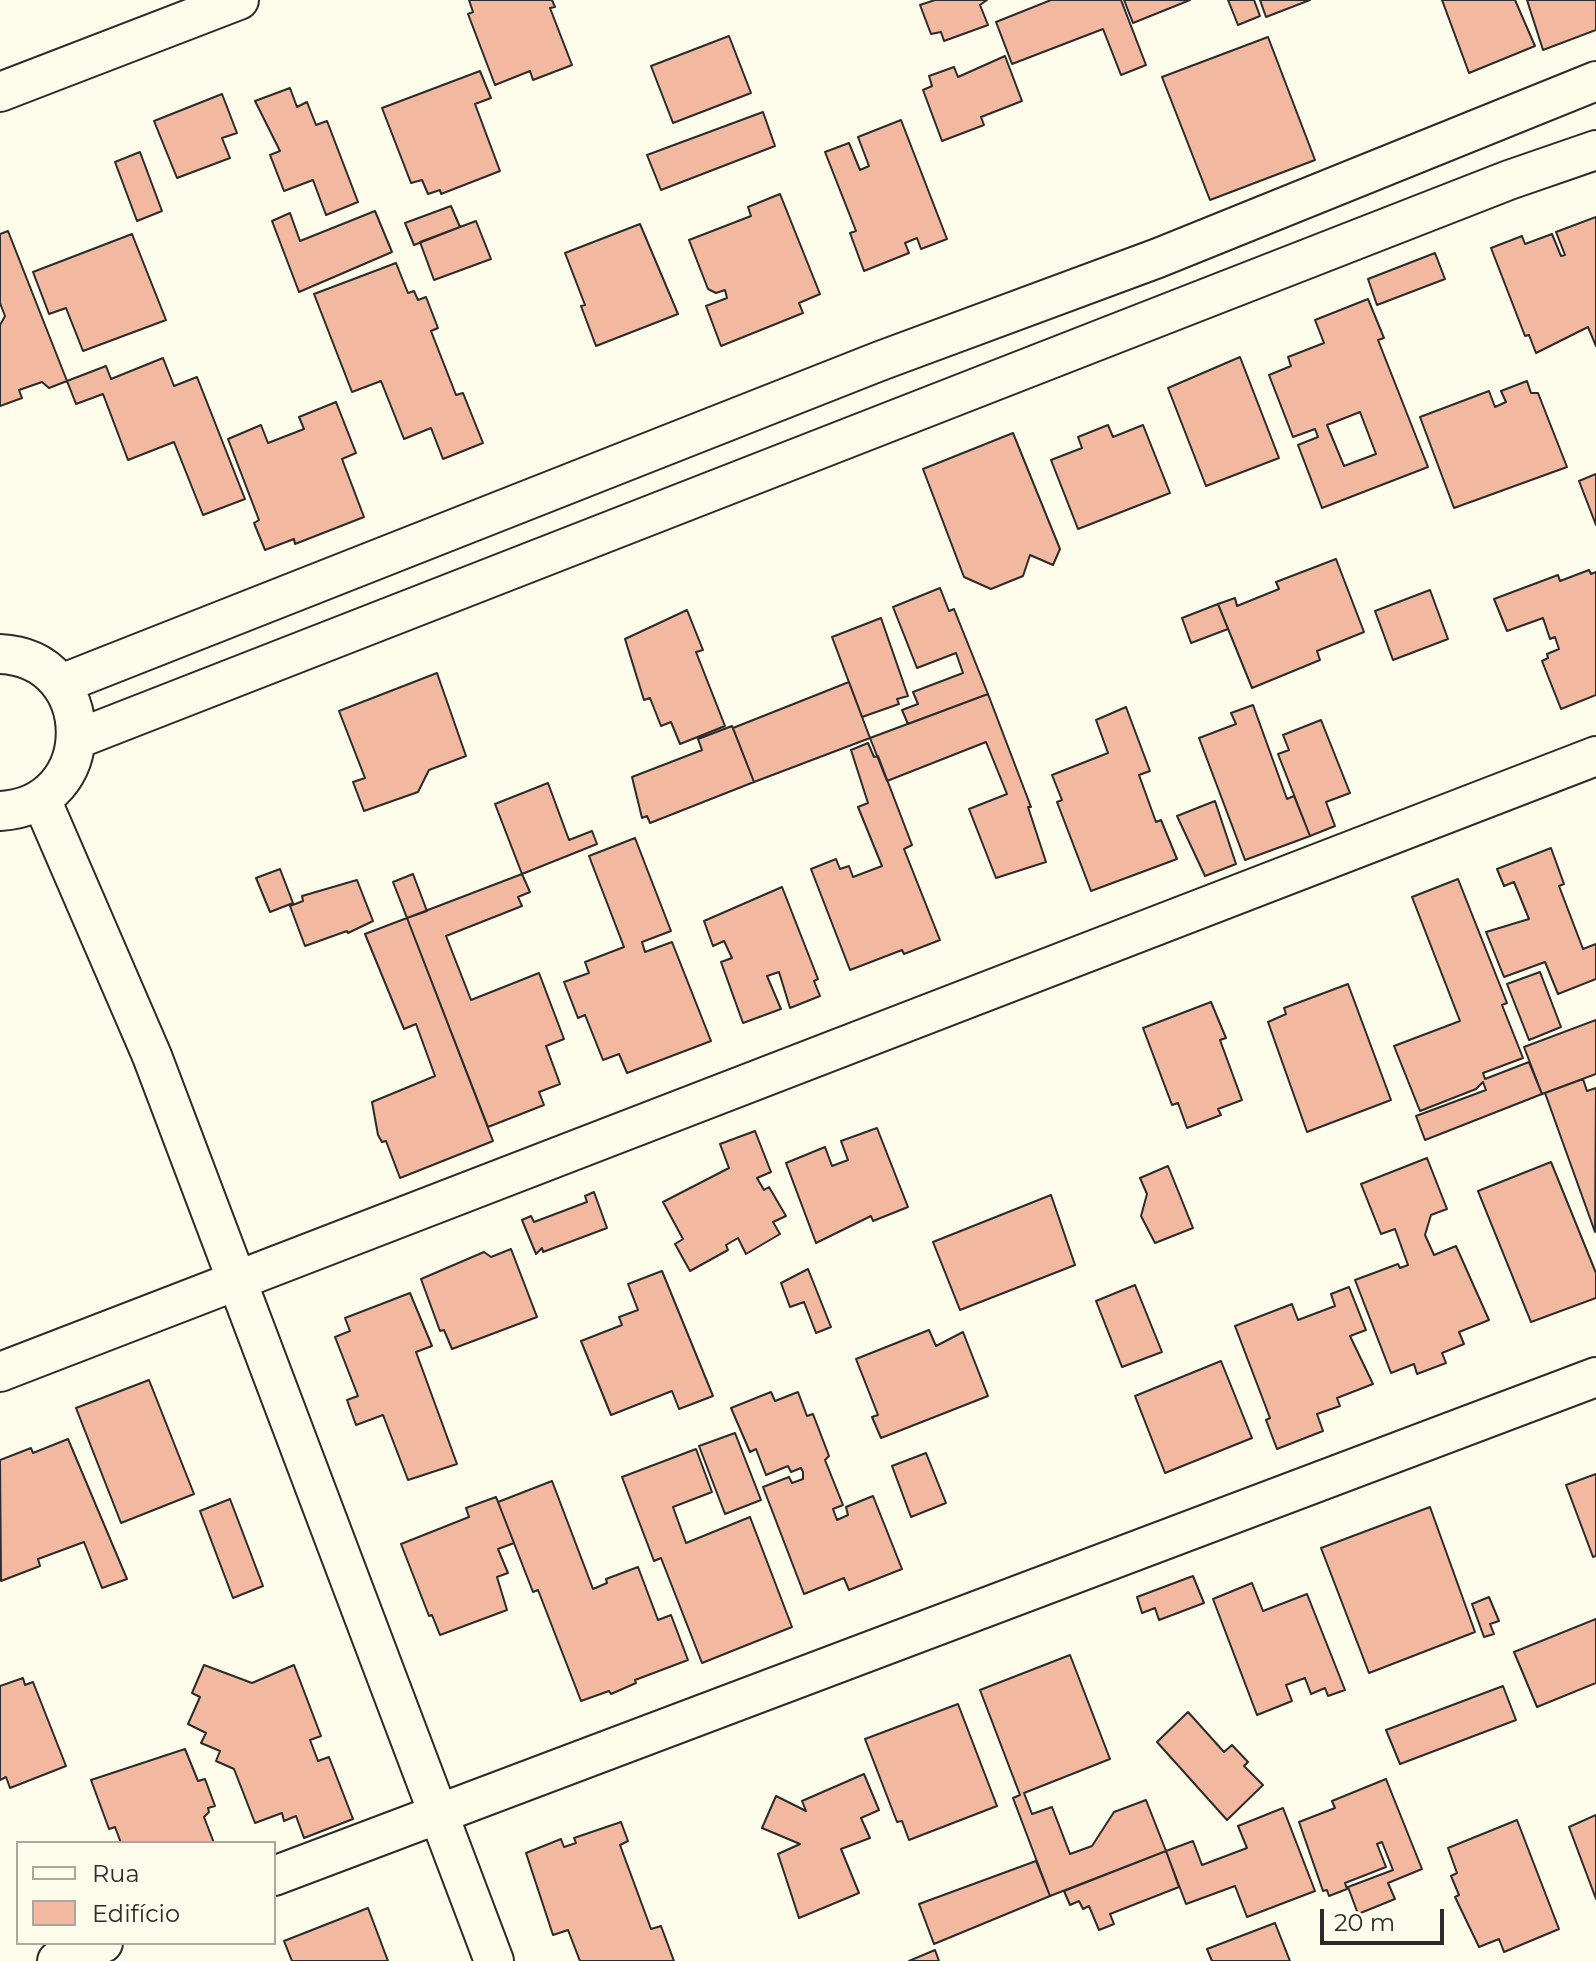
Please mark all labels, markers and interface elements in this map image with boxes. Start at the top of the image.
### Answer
legend [16,1841,276,1945]
text: Rua [92,1859,140,1888]
scale bar [1324,1893,1448,1943]
text: Edifício [92,1899,180,1928]
text: 20 m [1334,1908,1395,1937]

